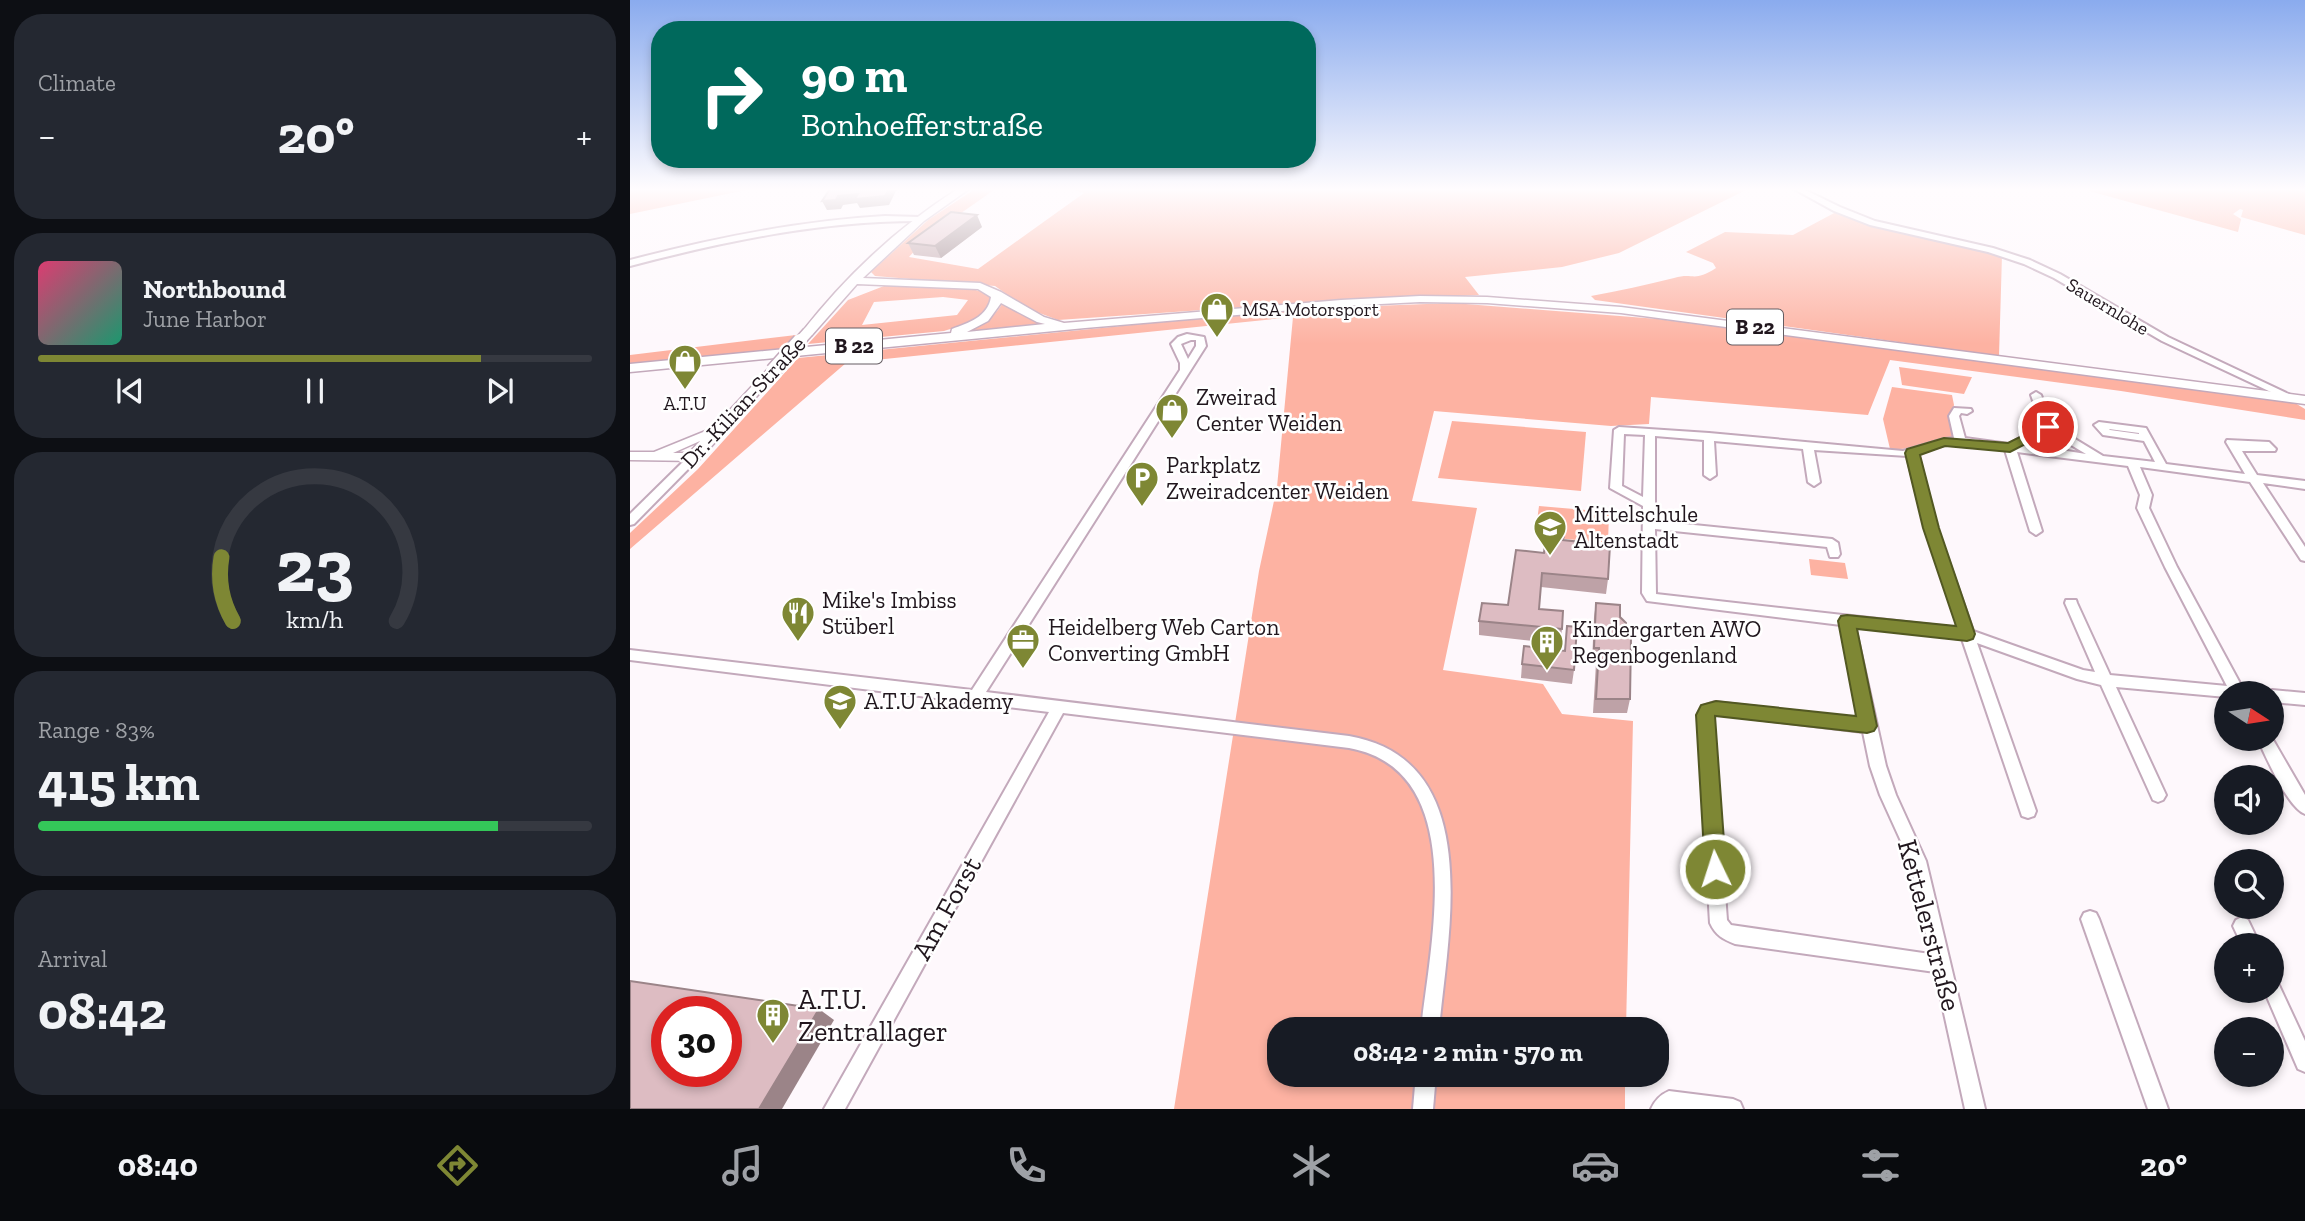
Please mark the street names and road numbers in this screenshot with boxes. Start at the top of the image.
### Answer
street label: Sauernlohe [2062,273,2153,340]
road number: B 22 [1727,310,1783,344]
road number: B 22 [826,328,882,364]
street label: Dr.-Kilian-Straße [675,330,811,474]
street label: Kettelerstraße [1891,836,1968,1015]
street label: Am Forst [905,851,988,965]

